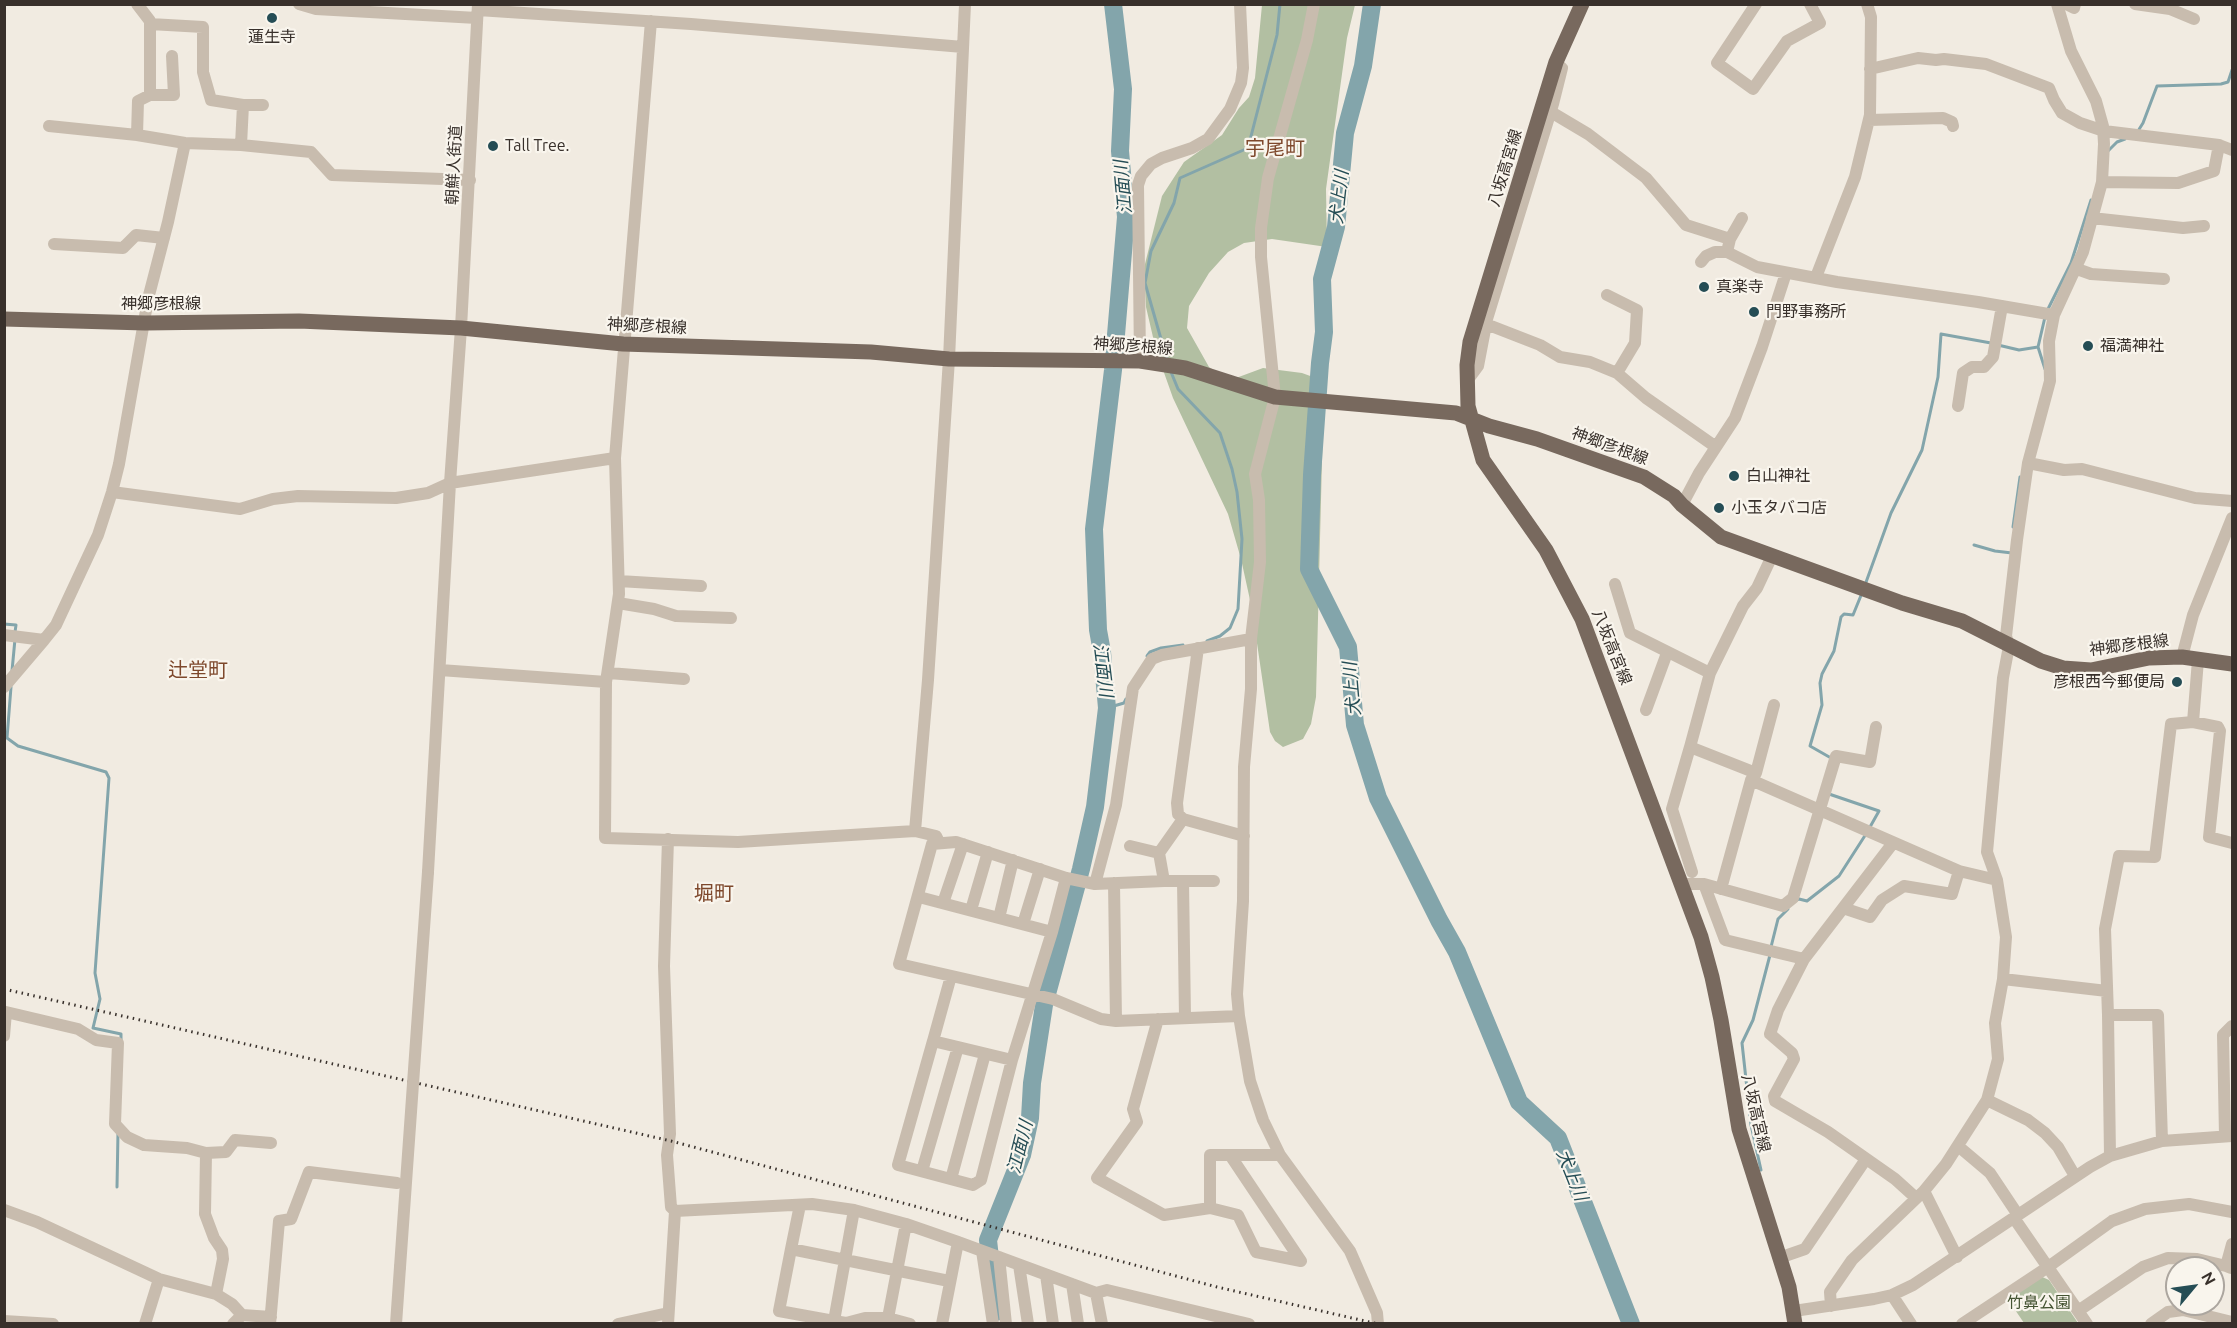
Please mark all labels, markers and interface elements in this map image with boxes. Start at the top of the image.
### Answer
marker: 蓮生寺 [265,11,279,25]
place label: 蓮生寺 [248,27,296,47]
street label: 朝鮮人街道 [442,125,466,205]
street label: 八坂高宮線 [1484,127,1526,209]
place label: Tall Tree. [505,136,570,156]
district label: 宇尾町 [1245,136,1305,160]
marker: Tall Tree. [486,139,500,153]
water label: 江面川 [1110,159,1136,215]
water label: 犬上川 [1325,169,1353,225]
place label: 真楽寺 [1716,277,1764,297]
marker: 真楽寺 [1697,280,1711,294]
street label: 神郷彦根線 [121,294,201,314]
place label: 門野事務所 [1766,302,1846,322]
marker: 門野事務所 [1747,305,1761,319]
street label: 神郷彦根線 [607,314,687,338]
street label: 神郷彦根線 [1092,334,1174,358]
place label: 福満神社 [2100,336,2164,356]
marker: 福満神社 [2081,339,2095,353]
street label: 神郷彦根線 [1569,423,1651,469]
place label: 白山神社 [1746,466,1810,486]
marker: 白山神社 [1727,469,1741,483]
place label: 小玉タバコ店 [1731,498,1827,518]
marker: 小玉タバコ店 [1712,501,1726,515]
street label: 八坂高宮線 [1588,606,1636,688]
street label: 神郷彦根線 [2088,631,2170,659]
water label: 江面川 [1089,642,1117,698]
district label: 辻堂町 [168,658,228,682]
water label: 犬上川 [1339,661,1365,717]
place label: 彦根西今郵便局 [2053,672,2165,692]
marker: 彦根西今郵便局 [2170,675,2184,689]
district label: 堀町 [694,881,734,905]
street label: 八坂高宮線 [1738,1072,1774,1154]
water label: 江面川 [1003,1118,1037,1176]
water label: 犬上川 [1552,1146,1592,1204]
north arrow [2165,1256,2225,1316]
text: N [2198,1269,2220,1288]
park label: 竹鼻公園 [2007,1293,2071,1313]

